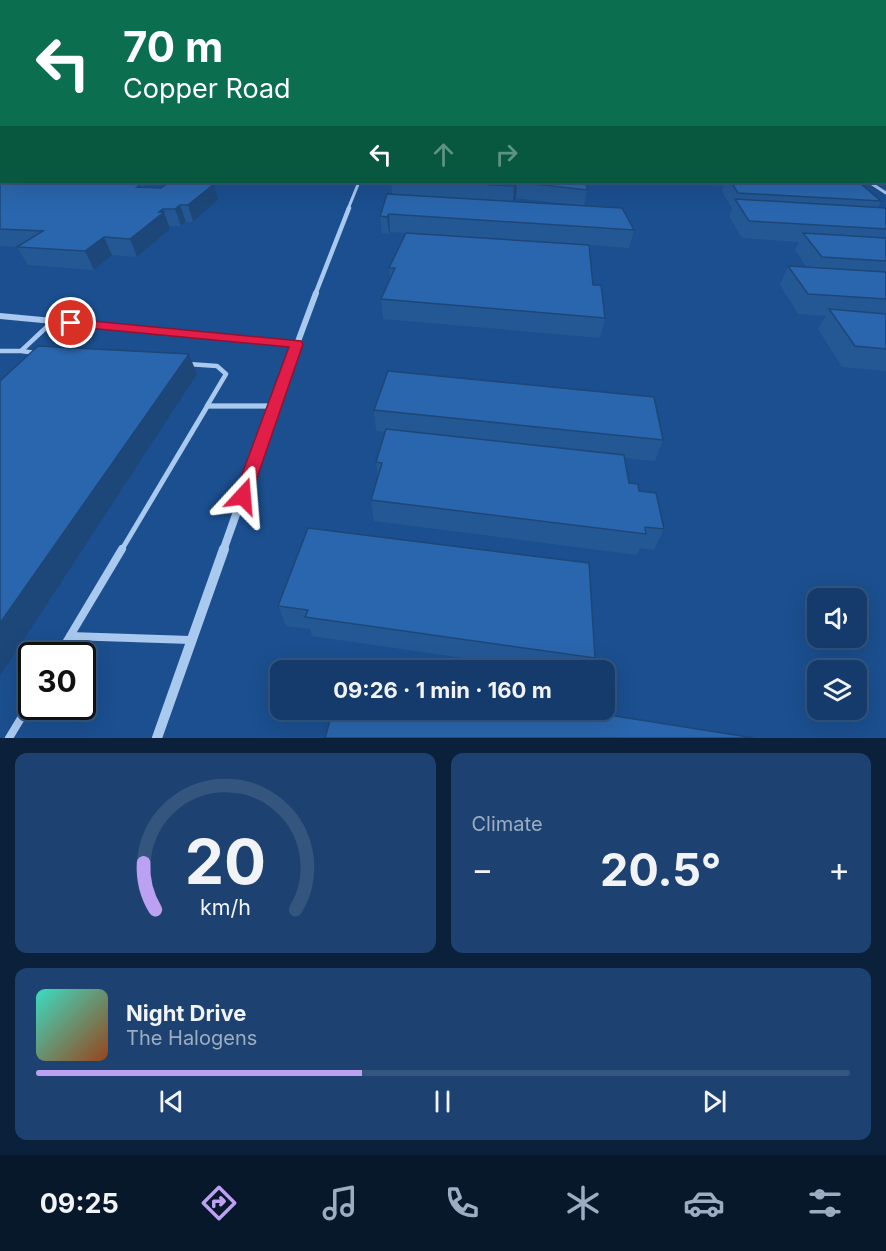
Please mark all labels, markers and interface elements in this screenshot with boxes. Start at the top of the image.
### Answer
text: 70 m [123,21,223,72]
icon: left [24,24,102,102]
text: Copper Road [123,72,291,105]
icon: left [364,138,397,171]
icon: ahead [427,138,460,171]
icon: right [490,138,523,171]
pin [45,297,96,348]
icon: arrive [54,306,87,339]
position arrow [211,464,275,528]
map controls [807,588,867,720]
button: sound [807,588,867,648]
speed limit sign: 30 [18,642,96,720]
button: layers [807,660,867,720]
text: 09:26 · 1 min · 160 m [333,677,552,703]
text: Climate [472,812,543,836]
text: 20 [185,824,266,899]
text: 20.5° [600,842,721,897]
text: − [472,849,493,889]
text: + [828,849,850,889]
text: km/h [200,894,251,920]
text: Night Drive [126,1000,246,1026]
text: The Halogens [126,1026,257,1050]
icon: previous [155,1085,188,1118]
icon: pause [426,1085,459,1118]
icon: next [698,1085,731,1118]
icon: directions [198,1182,240,1224]
icon: music [319,1182,361,1224]
icon: phone [441,1182,483,1224]
icon: climate [562,1182,604,1224]
icon: car [683,1182,725,1224]
icon: filters [804,1182,846,1224]
text: 09:25 [40,1187,119,1220]

